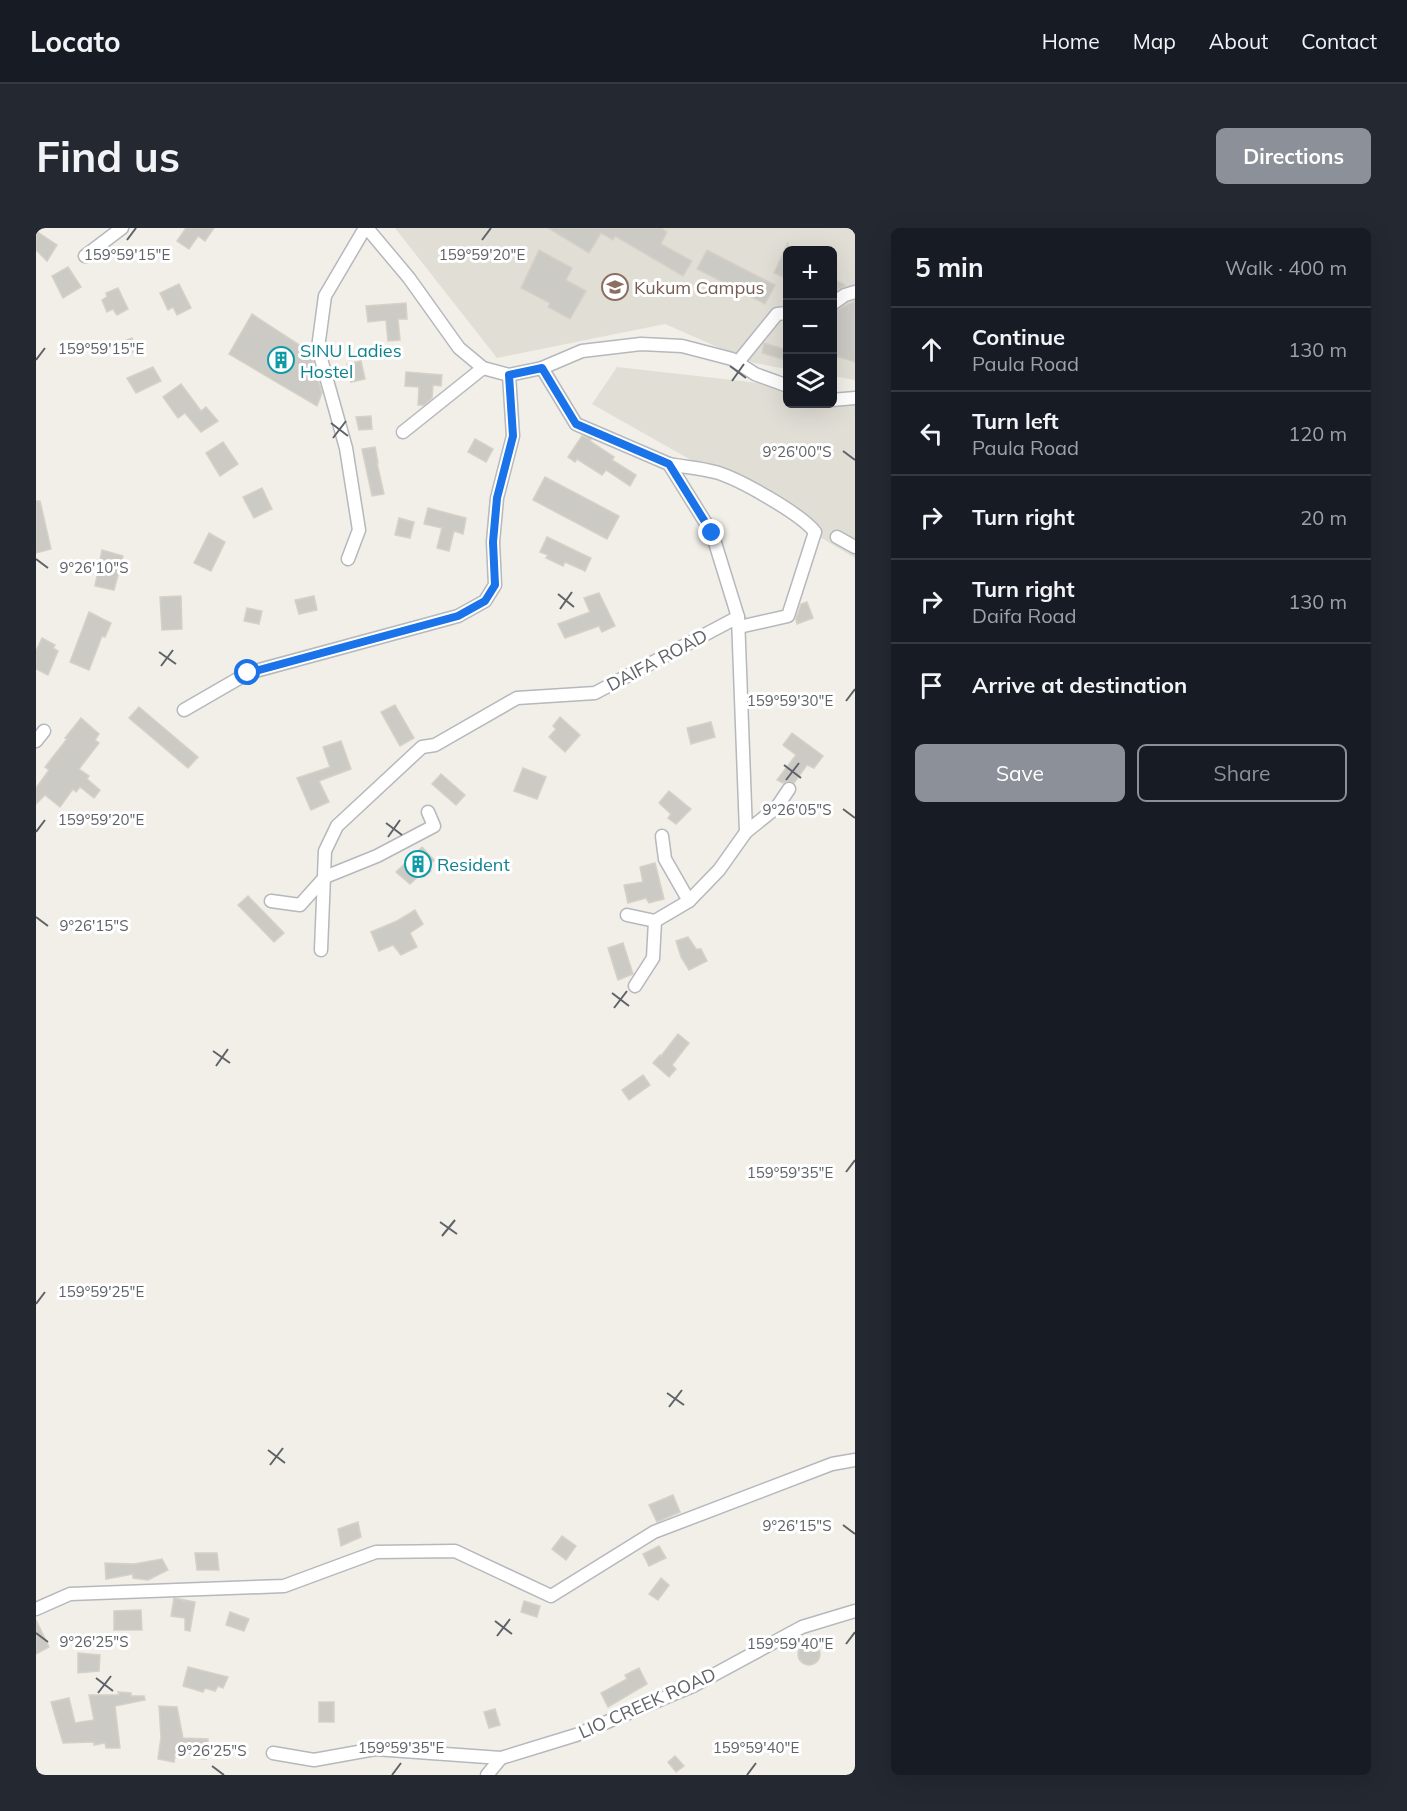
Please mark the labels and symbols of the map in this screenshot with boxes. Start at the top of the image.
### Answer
text: 159°59'15"E [84,245,170,264]
text: 159°59'20"E [439,245,525,264]
school or university icon: Kukum Campus [600,272,630,302]
place label: Kukum Campus [634,276,765,299]
text: 159°59'15"E [58,339,144,358]
place label: SINU Ladies Hostel [300,339,402,383]
building icon: SINU Ladies Hostel [266,345,296,375]
text: 9°26'00"S [762,442,832,461]
route end [698,519,724,545]
text: 9°26'10"S [59,558,129,577]
street label: DAIFA ROAD [603,624,711,696]
route start [234,659,260,685]
text: 159°59'30"E [747,691,833,710]
text: 9°26'05"S [762,800,832,819]
text: 159°59'20"E [58,810,144,829]
building icon: Resident [403,849,433,879]
place label: Resident [437,853,510,876]
text: 9°26'15"S [59,916,129,935]
text: 159°59'35"E [747,1163,833,1182]
text: 159°59'25"E [58,1282,144,1301]
text: 9°26'15"S [762,1516,832,1535]
text: 9°26'25"S [59,1632,129,1651]
text: 159°59'40"E [747,1634,833,1653]
street label: LIO CREEK ROAD [575,1662,719,1744]
text: 159°59'35"E [358,1738,444,1757]
text: 159°59'40"E [713,1738,799,1757]
text: 9°26'25"S [177,1741,247,1760]

